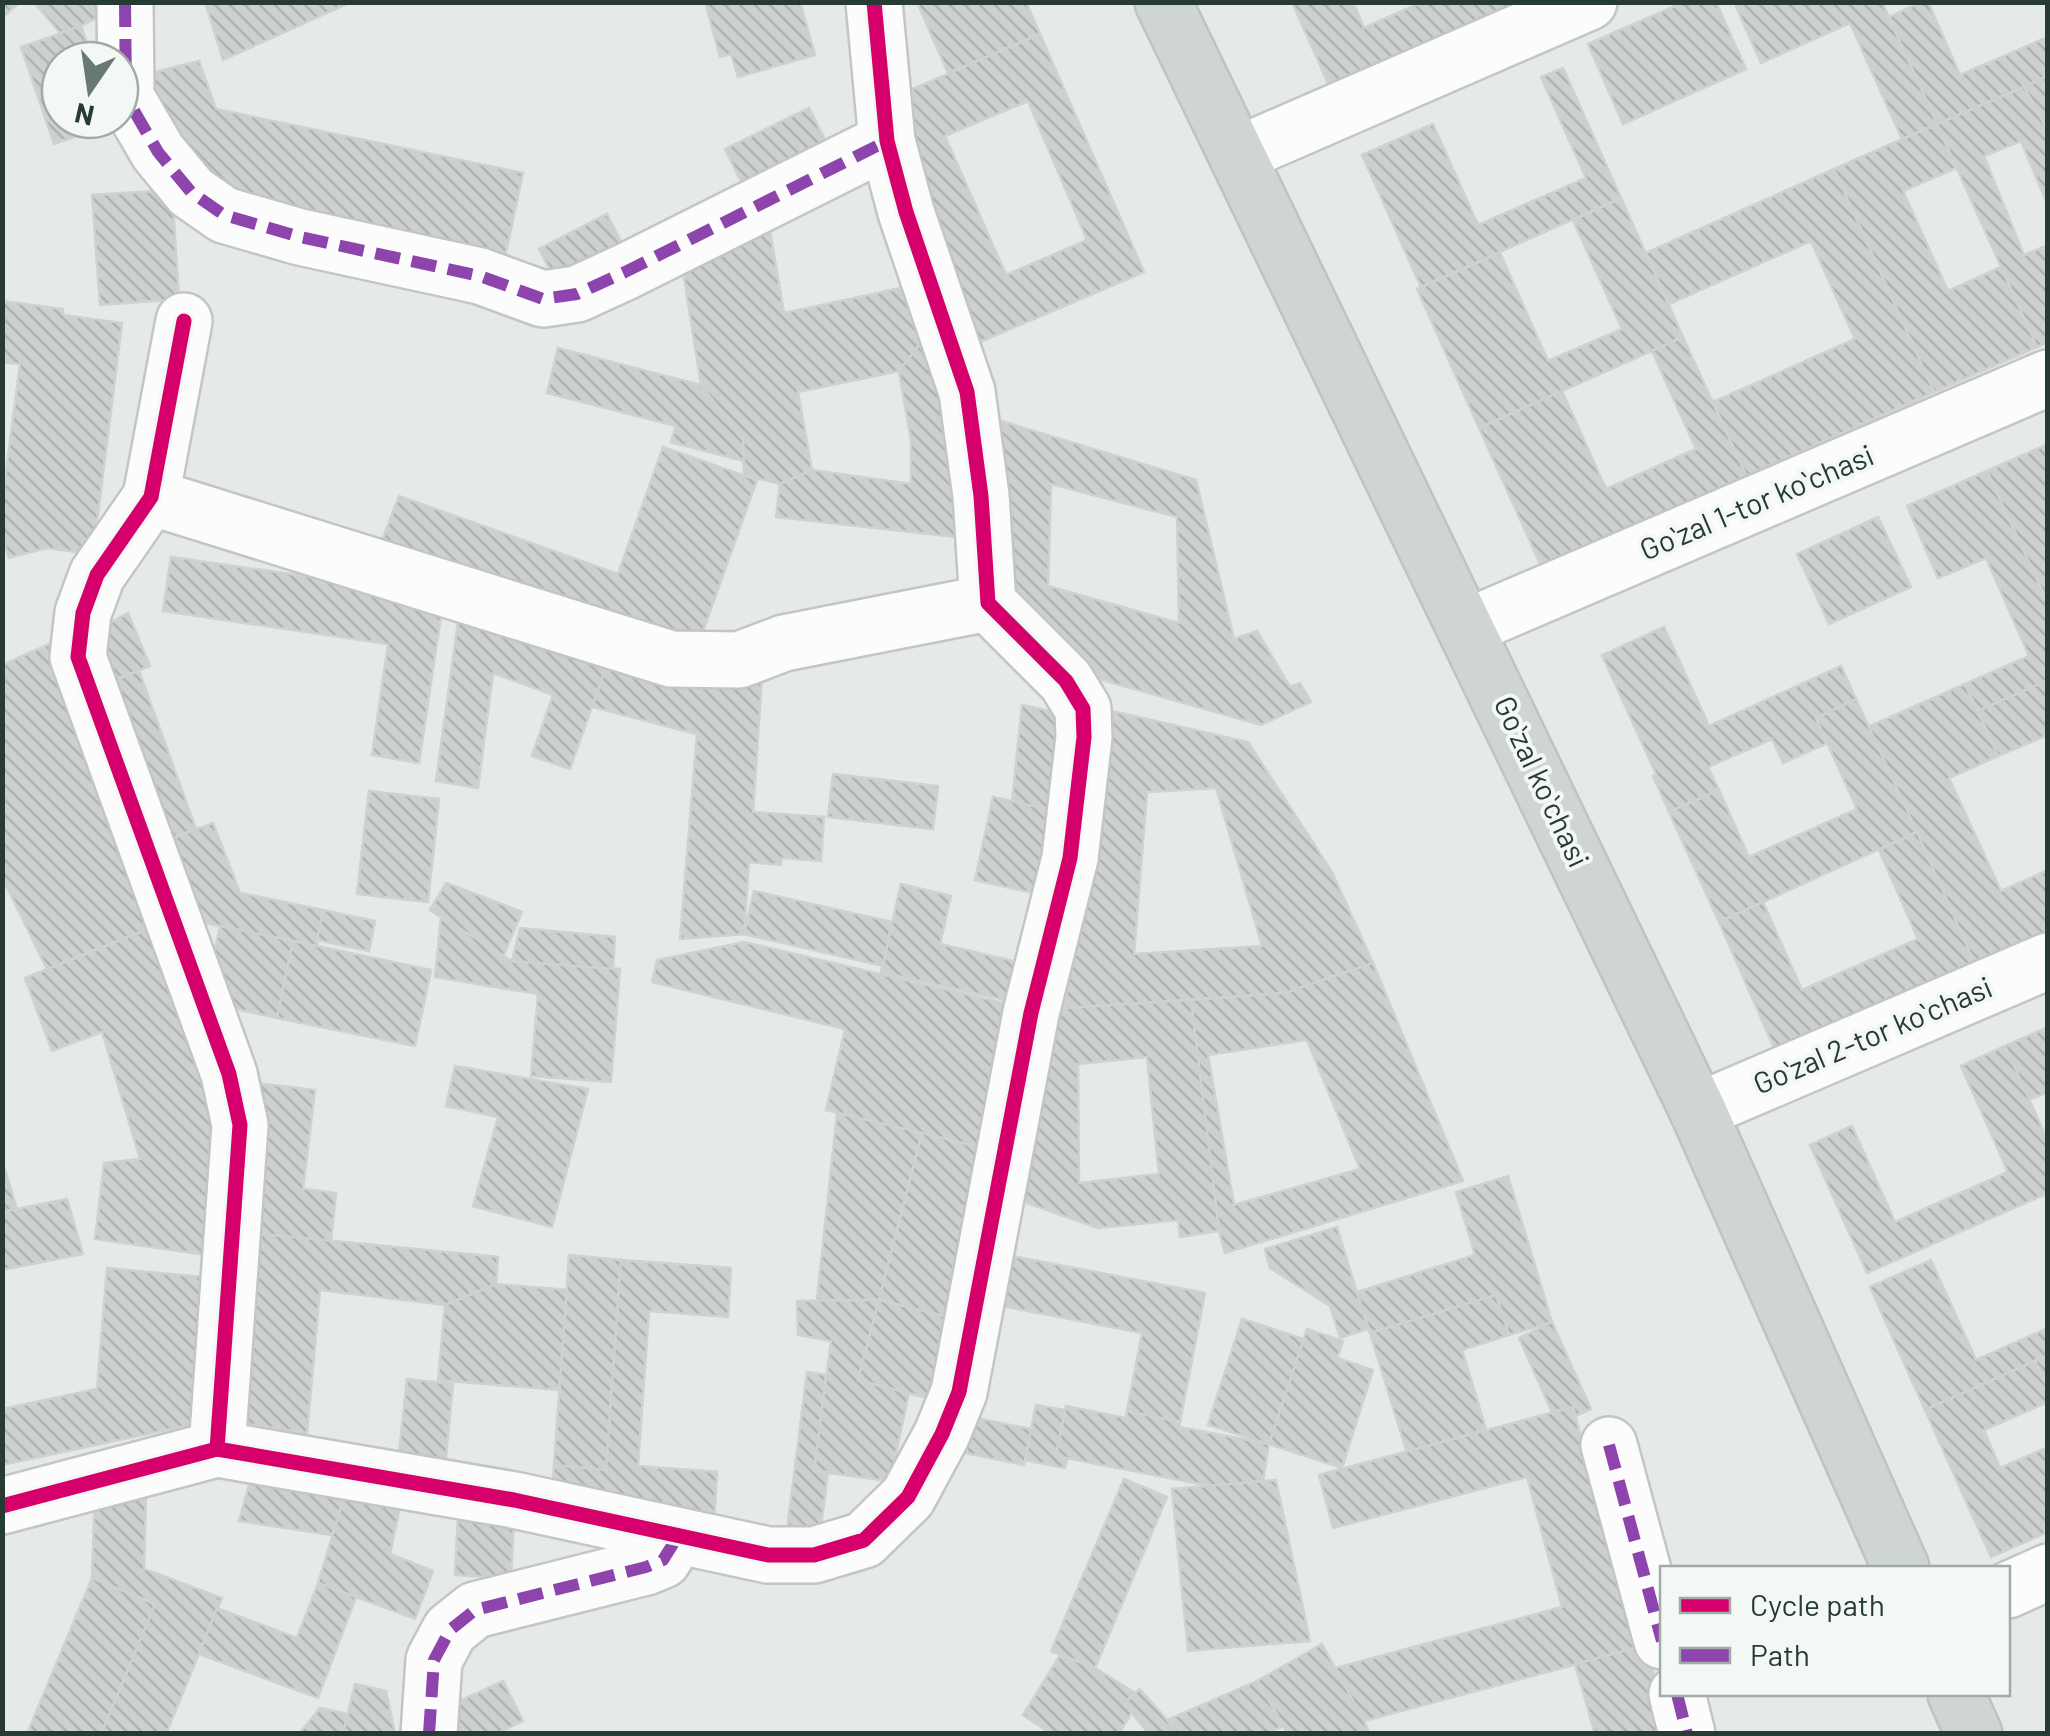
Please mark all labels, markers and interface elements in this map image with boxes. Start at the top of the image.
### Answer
north arrow [40,40,140,140]
text: N [71,97,97,134]
street label: Goʻzal 1-tor koʻchasi [1634,436,1879,567]
street label: Goʻzal koʻchasi [1487,690,1598,872]
street label: Goʻzal 2-tor koʻchasi [1747,968,1997,1101]
legend [1660,1566,2010,1696]
text: Cycle path [1750,1586,1885,1622]
text: Path [1750,1636,1810,1672]

